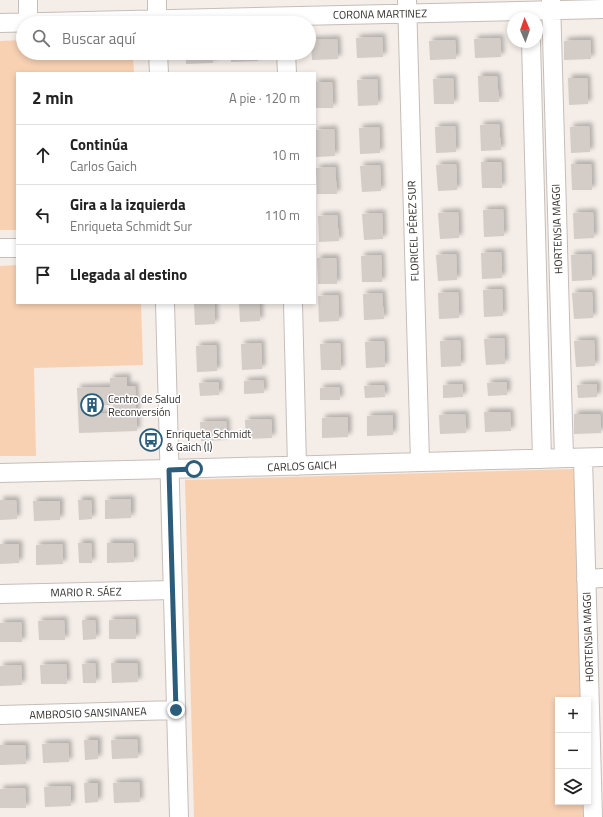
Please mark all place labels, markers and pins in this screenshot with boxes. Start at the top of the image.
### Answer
place label: Centro de Salud Reconversión [108,391,181,420]
building icon: Centro de Salud Reconversión [79,392,105,418]
place label: Enriqueta Schmidt & Gaich (I) [166,426,251,455]
bus stop icon: Enriqueta Schmidt & Gaich (I) [138,427,164,453]

